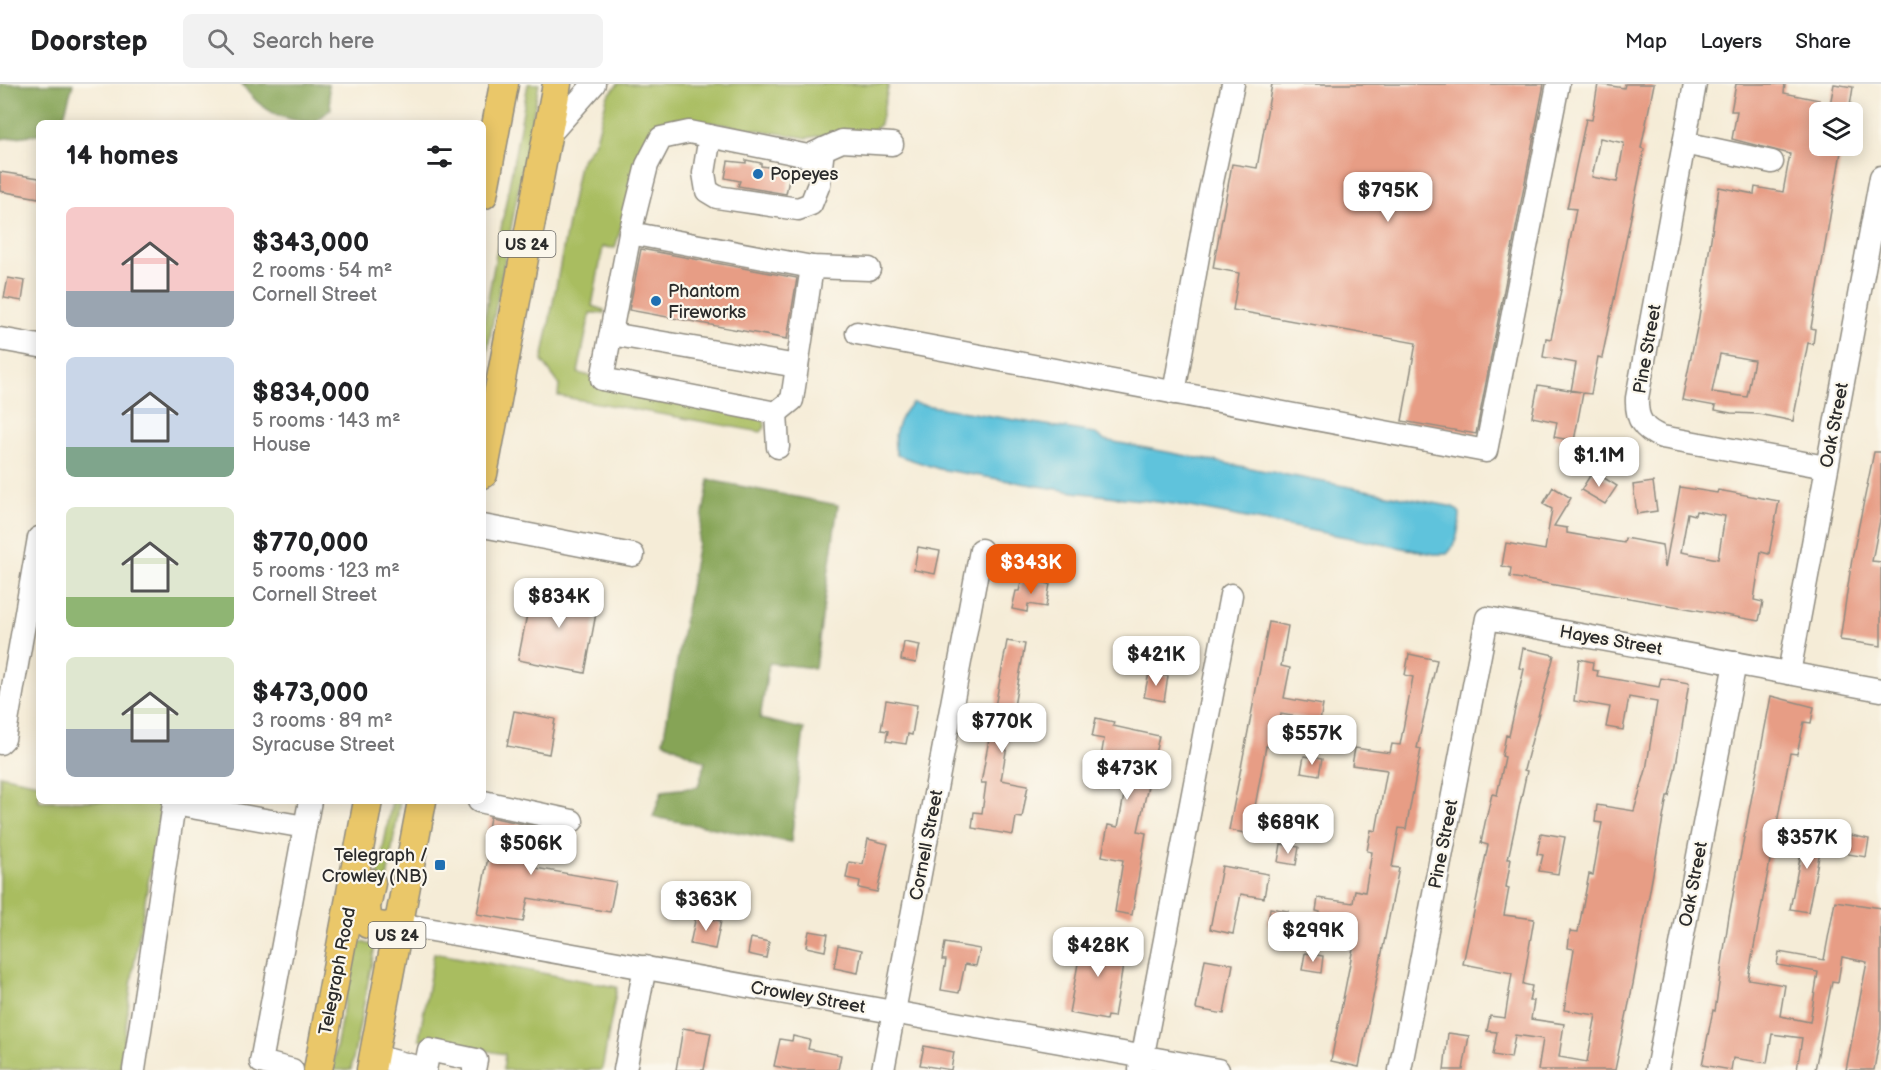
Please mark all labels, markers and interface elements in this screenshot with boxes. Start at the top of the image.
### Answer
search box [183,14,603,68]
text: Doorstep [30,25,147,58]
icon: search [204,25,237,58]
text: Search here [252,28,374,55]
text: Map [1625,29,1667,54]
text: Layers [1700,29,1762,54]
text: Share [1795,29,1851,54]
map controls [1809,102,1863,156]
button: layers [1809,102,1863,156]
icon: filters [423,140,456,173]
text: 14 homes [66,141,178,172]
place label: Popeyes [770,164,838,185]
marker: Popeyes [751,167,765,181]
pin: $795K [1346,172,1430,223]
text: $795K [1357,179,1419,203]
text: $343,000 [252,228,369,259]
icon: home [114,231,186,303]
road number: US 24 [498,231,556,257]
text: 2 rooms · 54 m² [252,259,392,283]
place label: Phantom Fireworks [668,281,746,323]
text: Cornell Street [252,283,377,307]
marker: Phantom Fireworks [649,294,663,308]
street label: Pine Street [1629,302,1666,395]
text: $834,000 [252,378,370,409]
street label: Oak Street [1816,380,1853,470]
icon: home [114,381,186,453]
text: 5 rooms · 143 m² [252,409,401,433]
text: House [252,433,311,457]
pin: $1.1M [1557,437,1641,488]
text: $1.1M [1573,444,1625,468]
text: $770,000 [252,528,368,559]
icon: home [114,531,186,603]
pin: $343K [989,544,1073,595]
text: $343K [1000,551,1062,575]
text: 5 rooms · 123 m² [252,559,400,583]
pin: $834K [517,578,601,629]
text: Cornell Street [252,583,377,607]
text: $834K [528,585,590,609]
street label: Hayes Street [1558,621,1664,660]
pin: $421K [1114,636,1198,687]
text: $421K [1127,643,1185,667]
text: $473,000 [252,678,368,709]
icon: home [114,681,186,753]
pin: $770K [960,703,1044,754]
text: 3 rooms · 89 m² [252,709,393,733]
text: $770K [971,710,1033,734]
pin: $557K [1270,715,1354,766]
text: $557K [1282,722,1342,746]
text: Syracuse Street [252,733,395,757]
pin: $473K [1085,750,1169,801]
text: $473K [1096,757,1158,781]
street label: Cornell Street [905,788,948,902]
street label: Pine Street [1425,797,1463,890]
pin: $689K [1246,804,1330,855]
text: $689K [1257,811,1319,835]
pin: $357K [1765,819,1849,870]
pin: $506K [489,825,573,876]
text: $357K [1776,826,1838,850]
text: $506K [500,832,562,856]
street label: Oak Street [1675,839,1712,929]
place label: Telegraph / Crowley (NB) [322,845,428,887]
marker: Telegraph / Crowley (NB) [433,858,447,872]
pin: $363K [664,881,748,932]
text: $363K [675,888,737,912]
street label: Telegraph Road [315,905,360,1037]
pin: $299K [1271,912,1355,963]
text: $299K [1282,919,1344,943]
road number: US 24 [368,922,426,948]
pin: $428K [1056,927,1140,978]
text: $428K [1067,934,1129,958]
street label: Crowley Street [749,977,868,1018]

